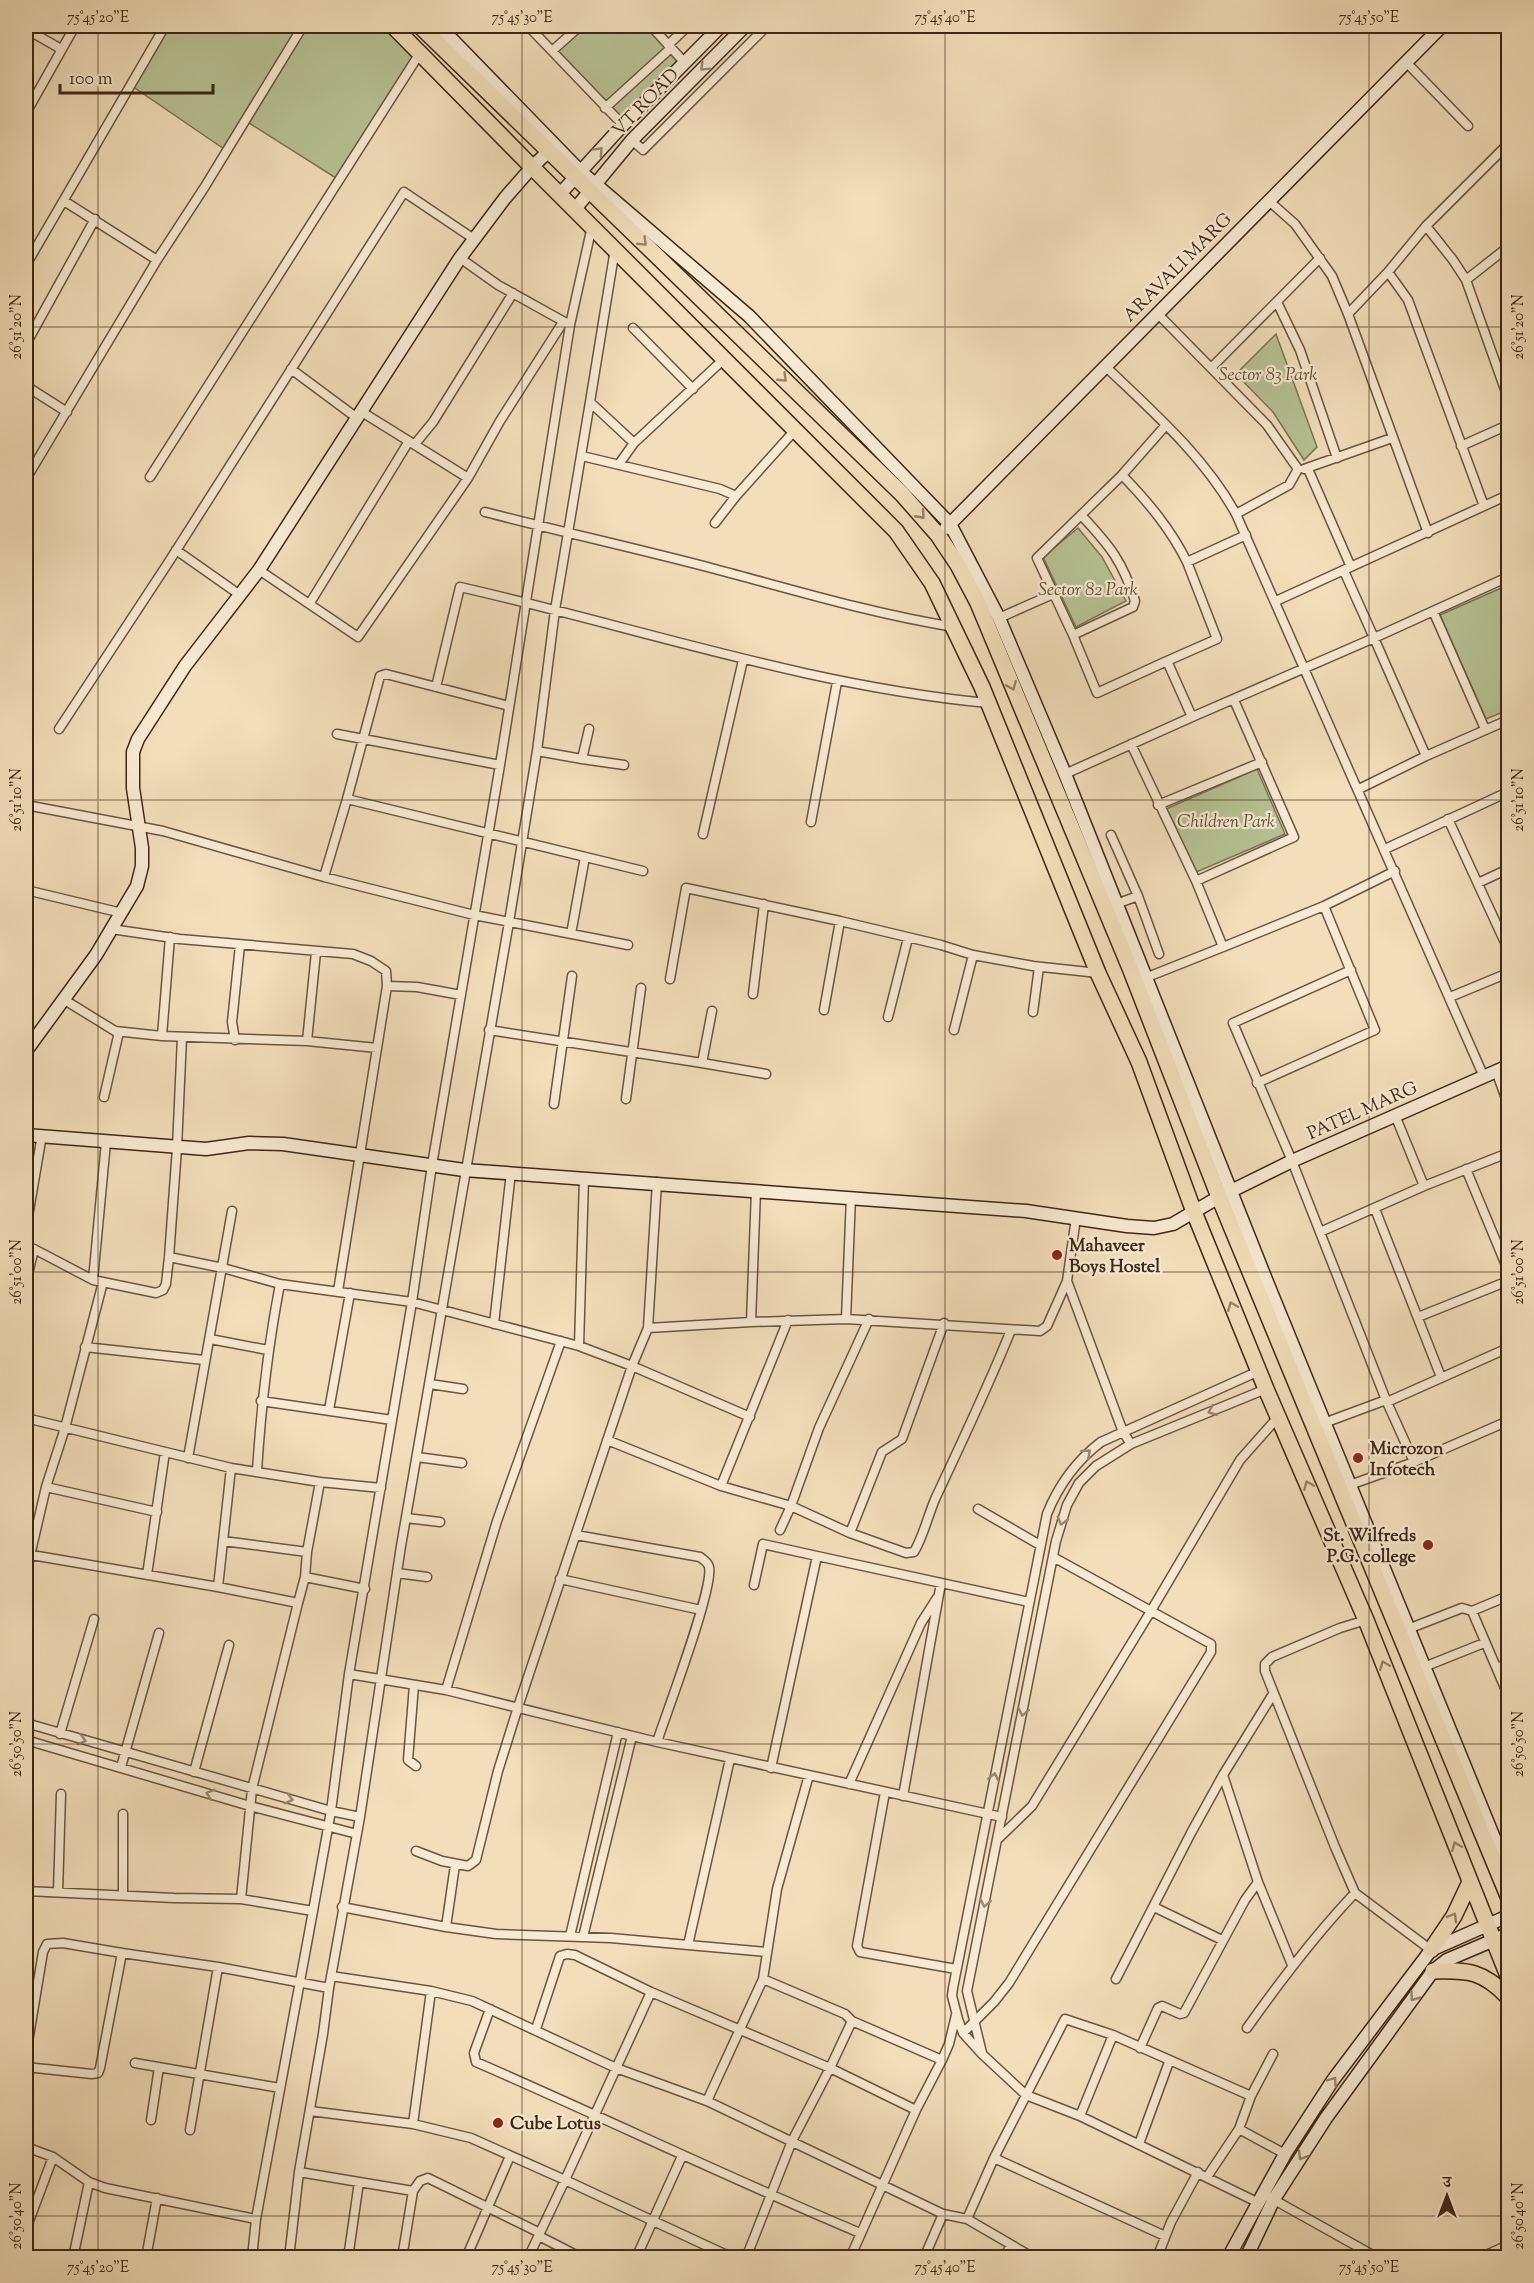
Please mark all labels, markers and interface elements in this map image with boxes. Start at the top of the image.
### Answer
text: 75°45'20"E [67,8,129,29]
text: 75°45'30"E [491,8,553,29]
text: 75°45'40"E [914,8,976,29]
text: 75°45'50"E [1339,8,1399,29]
scale bar [60,57,213,95]
one-way arrow [700,61,711,71]
street label: VT ROAD [607,63,686,144]
text: 100 m [69,67,113,93]
one-way arrow [592,147,603,157]
street label: ARAVALI MARG [1118,208,1239,329]
one-way arrow [635,234,646,245]
text: 26°51'20"N [7,294,28,360]
text: 26°51'20"N [1509,294,1530,360]
park label: Sector 83 Park [1219,363,1317,389]
one-way arrow [775,370,786,381]
one-way arrow [914,508,925,519]
park label: Sector 82 Park [1038,578,1138,604]
one-way arrow [1005,680,1017,691]
text: 26°51'10"N [7,768,28,832]
text: 26°51'10"N [1509,768,1530,832]
park label: Children Park [1177,810,1275,836]
street label: PATEL MARG [1304,1076,1422,1148]
place label: Mahaveer Boys Hostel [1069,1234,1161,1281]
text: 26°51'00"N [7,1239,28,1305]
text: 26°51'00"N [1509,1239,1530,1305]
marker: Mahaveer Boys Hostel [1050,1248,1064,1262]
one-way arrow [1227,1301,1239,1312]
one-way arrow [1207,1404,1218,1416]
place label: Microzon Infotech [1370,1437,1444,1484]
one-way arrow [1080,1449,1091,1460]
marker: Microzon Infotech [1351,1451,1365,1465]
one-way arrow [1303,1481,1315,1492]
one-way arrow [1057,1515,1069,1526]
place label: St. Wilfreds P.G. college [1323,1524,1417,1571]
marker: St. Wilfreds P.G. college [1421,1538,1435,1552]
one-way arrow [1379,1660,1391,1671]
one-way arrow [1017,1707,1030,1717]
text: 26°50'50"N [7,1711,28,1777]
text: 26°50'50"N [1509,1711,1530,1777]
one-way arrow [76,1733,87,1745]
one-way arrow [986,1772,999,1782]
one-way arrow [205,1789,216,1801]
one-way arrow [283,1792,294,1804]
one-way arrow [1451,1841,1463,1852]
one-way arrow [979,1898,992,1908]
one-way arrow [1445,1913,1457,1923]
one-way arrow [1411,1990,1422,2001]
one-way arrow [1326,2077,1337,2088]
place label: Cube Lotus [510,2112,601,2138]
marker: Cube Lotus [491,2116,505,2130]
one-way arrow [1297,2150,1309,2160]
north arrow [1417,2166,1477,2226]
text: उ [1442,2172,1453,2195]
text: 26°50'40"N [7,2183,28,2249]
text: 26°50'40"N [1509,2183,1530,2249]
text: 75°45'20"E [67,2258,129,2279]
text: 75°45'30"E [491,2258,553,2279]
text: 75°45'40"E [914,2258,976,2279]
text: 75°45'50"E [1339,2258,1399,2279]

